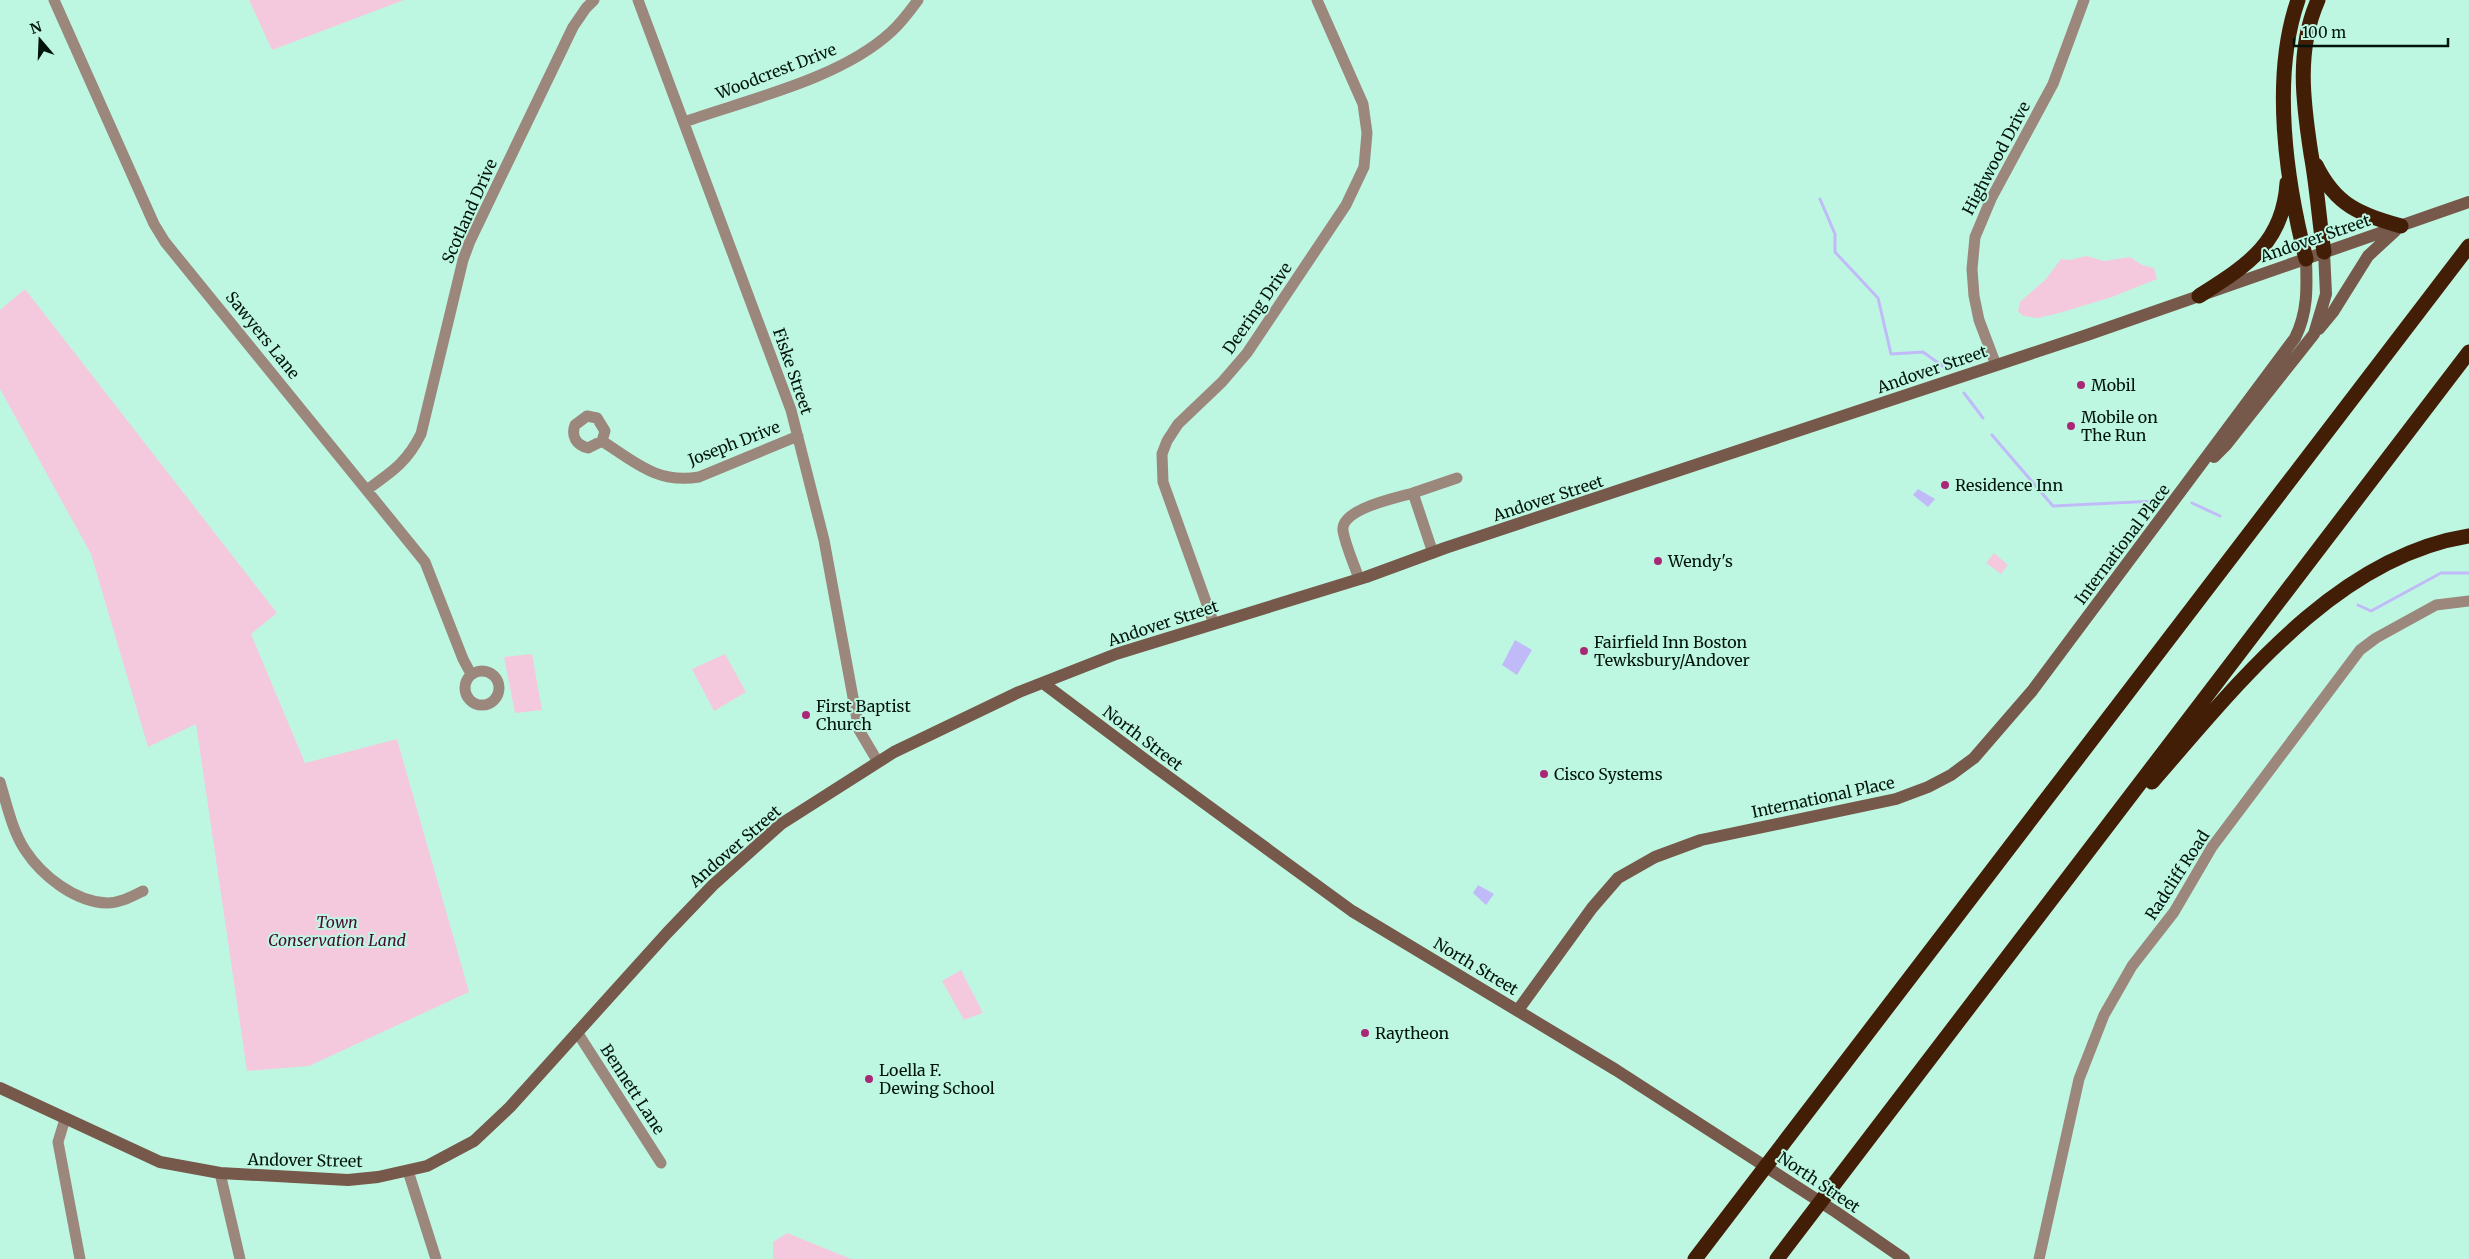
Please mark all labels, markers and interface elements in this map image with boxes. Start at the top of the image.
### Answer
north arrow [15,15,65,65]
scale bar [2294,15,2448,47]
text: N [28,17,44,38]
text: 100 m [2302,23,2346,42]
street label: Woodcrest Drive [712,39,839,103]
street label: Highwood Drive [1958,98,2034,218]
street label: Scotland Drive [437,156,501,266]
street label: Andover Street [2256,210,2373,266]
street label: Deering Drive [1218,258,1296,358]
street label: Sawyers Lane [222,287,304,383]
street label: Fiske Street [769,325,817,418]
street label: Andover Street [1873,341,1990,397]
place label: Mobil [2091,375,2136,395]
marker: Mobil [2075,379,2087,391]
place label: Mobile on The Run [2081,407,2158,445]
street label: Joseph Drive [684,416,783,470]
marker: Mobile on The Run [2065,420,2077,432]
street label: Andover Street [1489,470,1606,526]
place label: Residence Inn [1955,475,2063,495]
marker: Residence Inn [1939,479,1951,491]
street label: International Place [2070,480,2174,608]
place label: Wendy's [1667,551,1733,571]
marker: Wendy's [1652,555,1664,567]
street label: Andover Street [1104,595,1221,651]
place label: Fairfield Inn Boston Tewksbury/Andover [1594,632,1750,670]
marker: Fairfield Inn Boston Tewksbury/Andover [1578,645,1590,657]
place label: First Baptist Church [816,696,911,734]
street label: North Street [1099,701,1188,775]
marker: First Baptist Church [800,709,812,721]
place label: Cisco Systems [1554,764,1663,784]
marker: Cisco Systems [1538,768,1550,780]
street label: International Place [1750,772,1896,822]
street label: Andover Street [684,800,786,892]
street label: Radcliff Road [2141,826,2214,923]
park label: Town Conservation Land [268,912,407,950]
street label: North Street [1430,933,1523,999]
place label: Raytheon [1375,1023,1450,1043]
marker: Raytheon [1359,1027,1371,1039]
street label: Bennett Lane [596,1040,670,1138]
place label: Loella F. Dewing School [879,1060,995,1098]
marker: Loella F. Dewing School [863,1073,875,1085]
street label: North Street [1774,1147,1865,1217]
street label: Andover Street [246,1149,363,1171]

